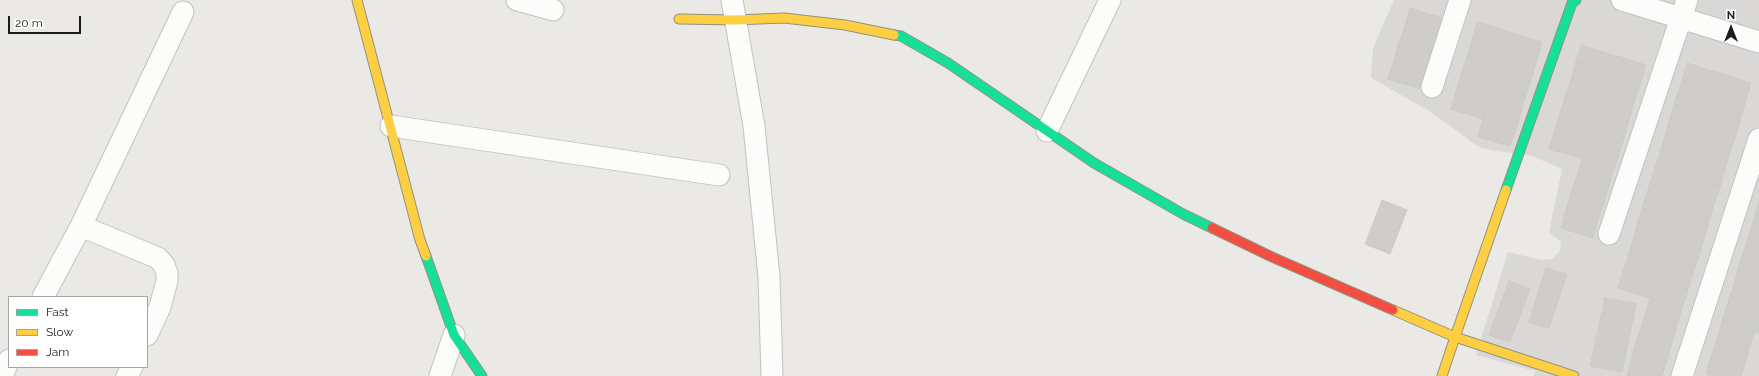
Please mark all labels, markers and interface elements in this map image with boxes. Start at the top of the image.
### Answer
scale bar [10,8,83,34]
north arrow [1711,8,1751,48]
text: N [1727,9,1735,22]
text: 20 m [15,16,43,30]
legend [8,296,148,368]
text: Fast [46,305,69,319]
text: Slow [46,325,73,339]
text: Jam [46,345,69,359]

